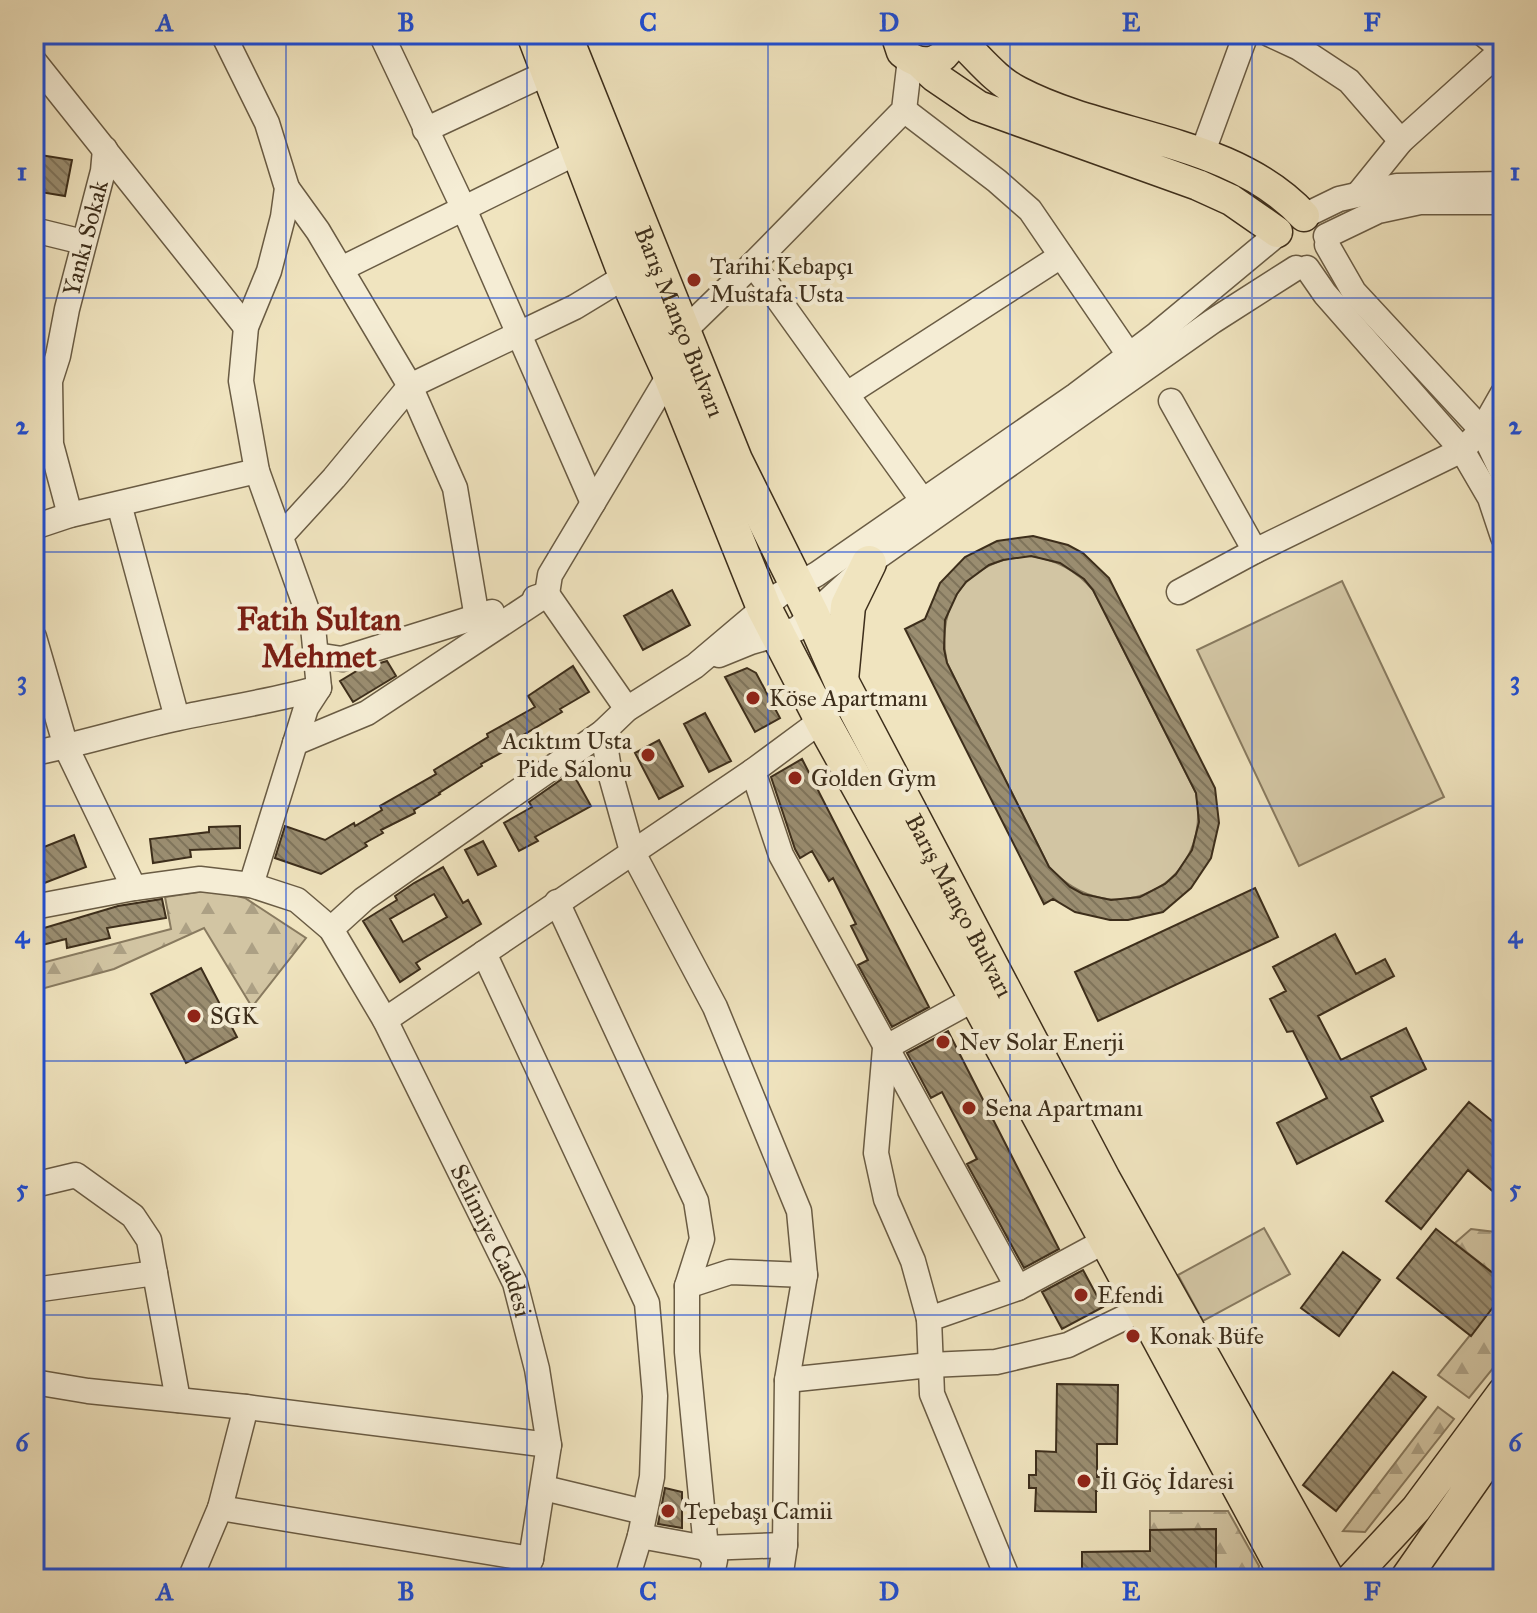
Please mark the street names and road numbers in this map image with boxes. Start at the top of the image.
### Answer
street label: Yankı Sokak [56,176,115,299]
street label: Barış Manço Bulvarı [628,222,731,422]
street label: Barış Manço Bulvarı [899,809,1020,1003]
street label: Selimiye Caddesi [444,1159,538,1321]

